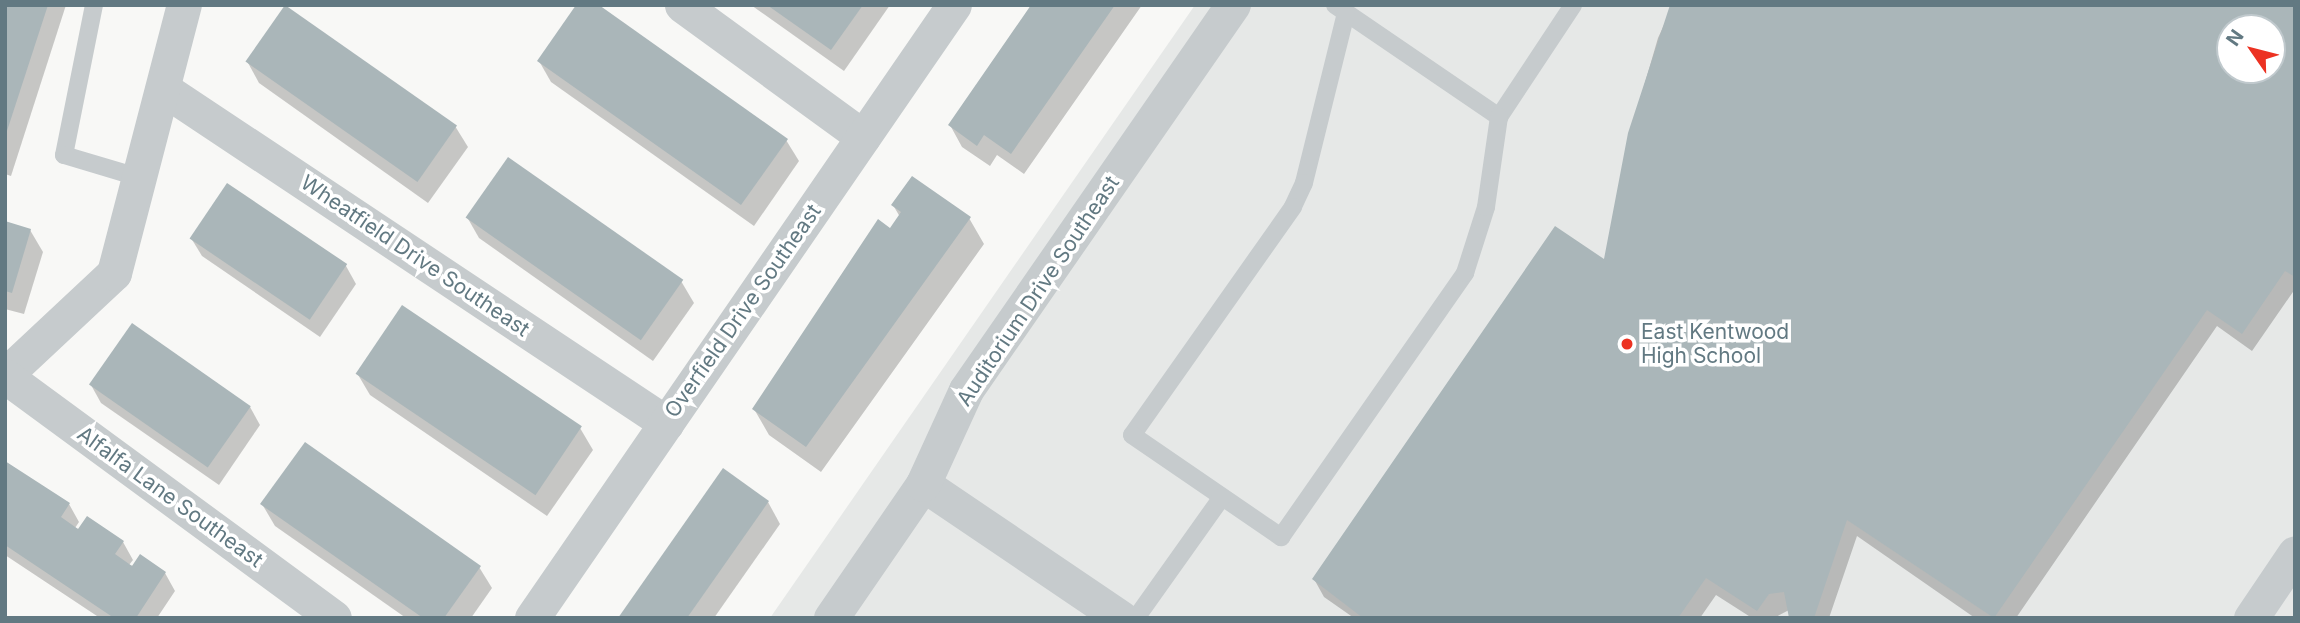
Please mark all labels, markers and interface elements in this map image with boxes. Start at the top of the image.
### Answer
north arrow [2216,14,2286,84]
text: N [2221,25,2249,50]
street label: Wheatfield Drive Southeast [296,170,534,342]
street label: Auditorium Drive Southeast [951,171,1125,411]
street label: Overfield Drive Southeast [660,199,826,423]
place label: East Kentwood High School [1641,319,1789,369]
marker: East Kentwood High School [1619,336,1635,352]
street label: Alfalfa Lane Southeast [72,421,268,573]

